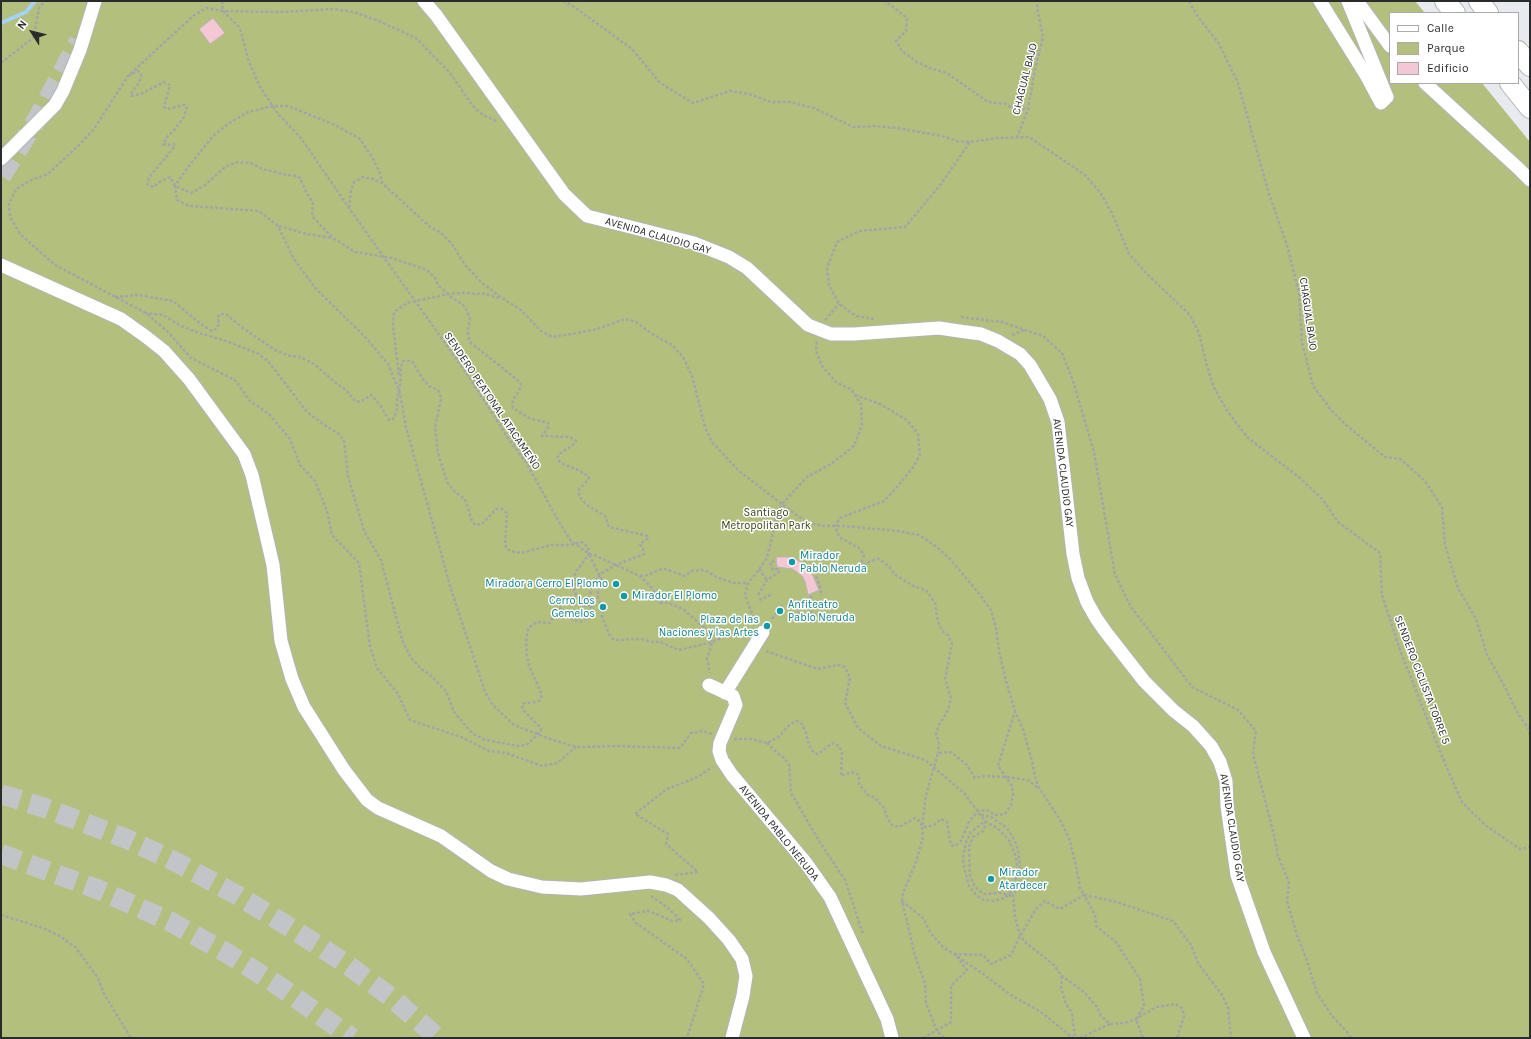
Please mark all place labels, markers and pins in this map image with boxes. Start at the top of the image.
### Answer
place label: Mirador Pablo Neruda [800,549,867,575]
marker: Mirador Pablo Neruda [787,557,797,567]
place label: Mirador a Cerro El Plomo [485,577,608,591]
marker: Mirador a Cerro El Plomo [611,579,621,589]
place label: Mirador El Plomo [632,589,717,603]
marker: Mirador El Plomo [619,591,629,601]
place label: Cerro Los Gemelos [549,594,595,620]
place label: Anfiteatro Pablo Neruda [788,598,855,624]
marker: Cerro Los Gemelos [598,602,608,612]
marker: Anfiteatro Pablo Neruda [775,606,785,616]
place label: Plaza de las Naciones y las Artes [659,613,759,639]
marker: Plaza de las Naciones y las Artes [762,621,772,631]
place label: Mirador Atardecer [999,866,1047,892]
marker: Mirador Atardecer [986,874,996,884]

